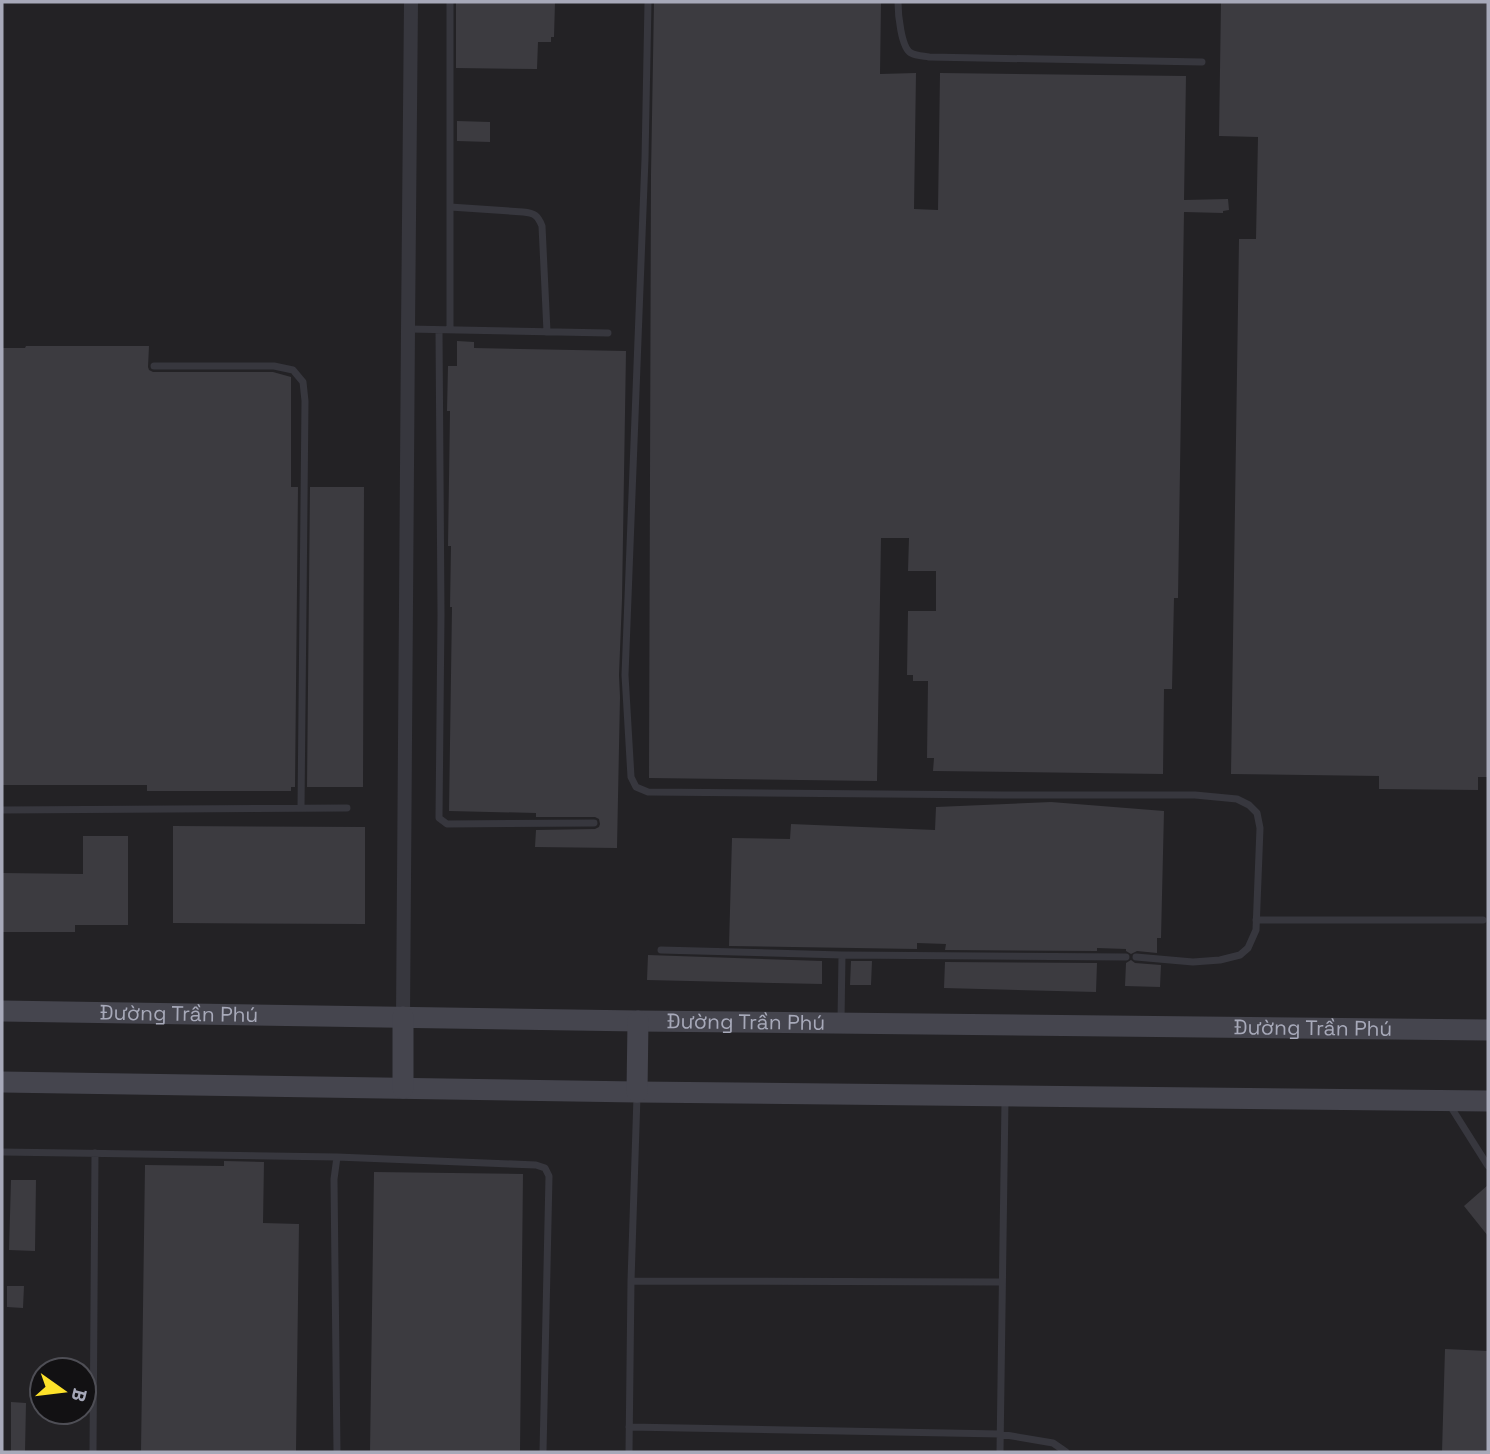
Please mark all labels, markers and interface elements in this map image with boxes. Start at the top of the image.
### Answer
street label: Đường Trần Phú [99,999,259,1028]
street label: Đường Trần Phú [666,1007,825,1036]
street label: Đường Trần Phú [1233,1013,1392,1042]
north arrow [28,1356,98,1426]
text: B [65,1386,93,1404]

